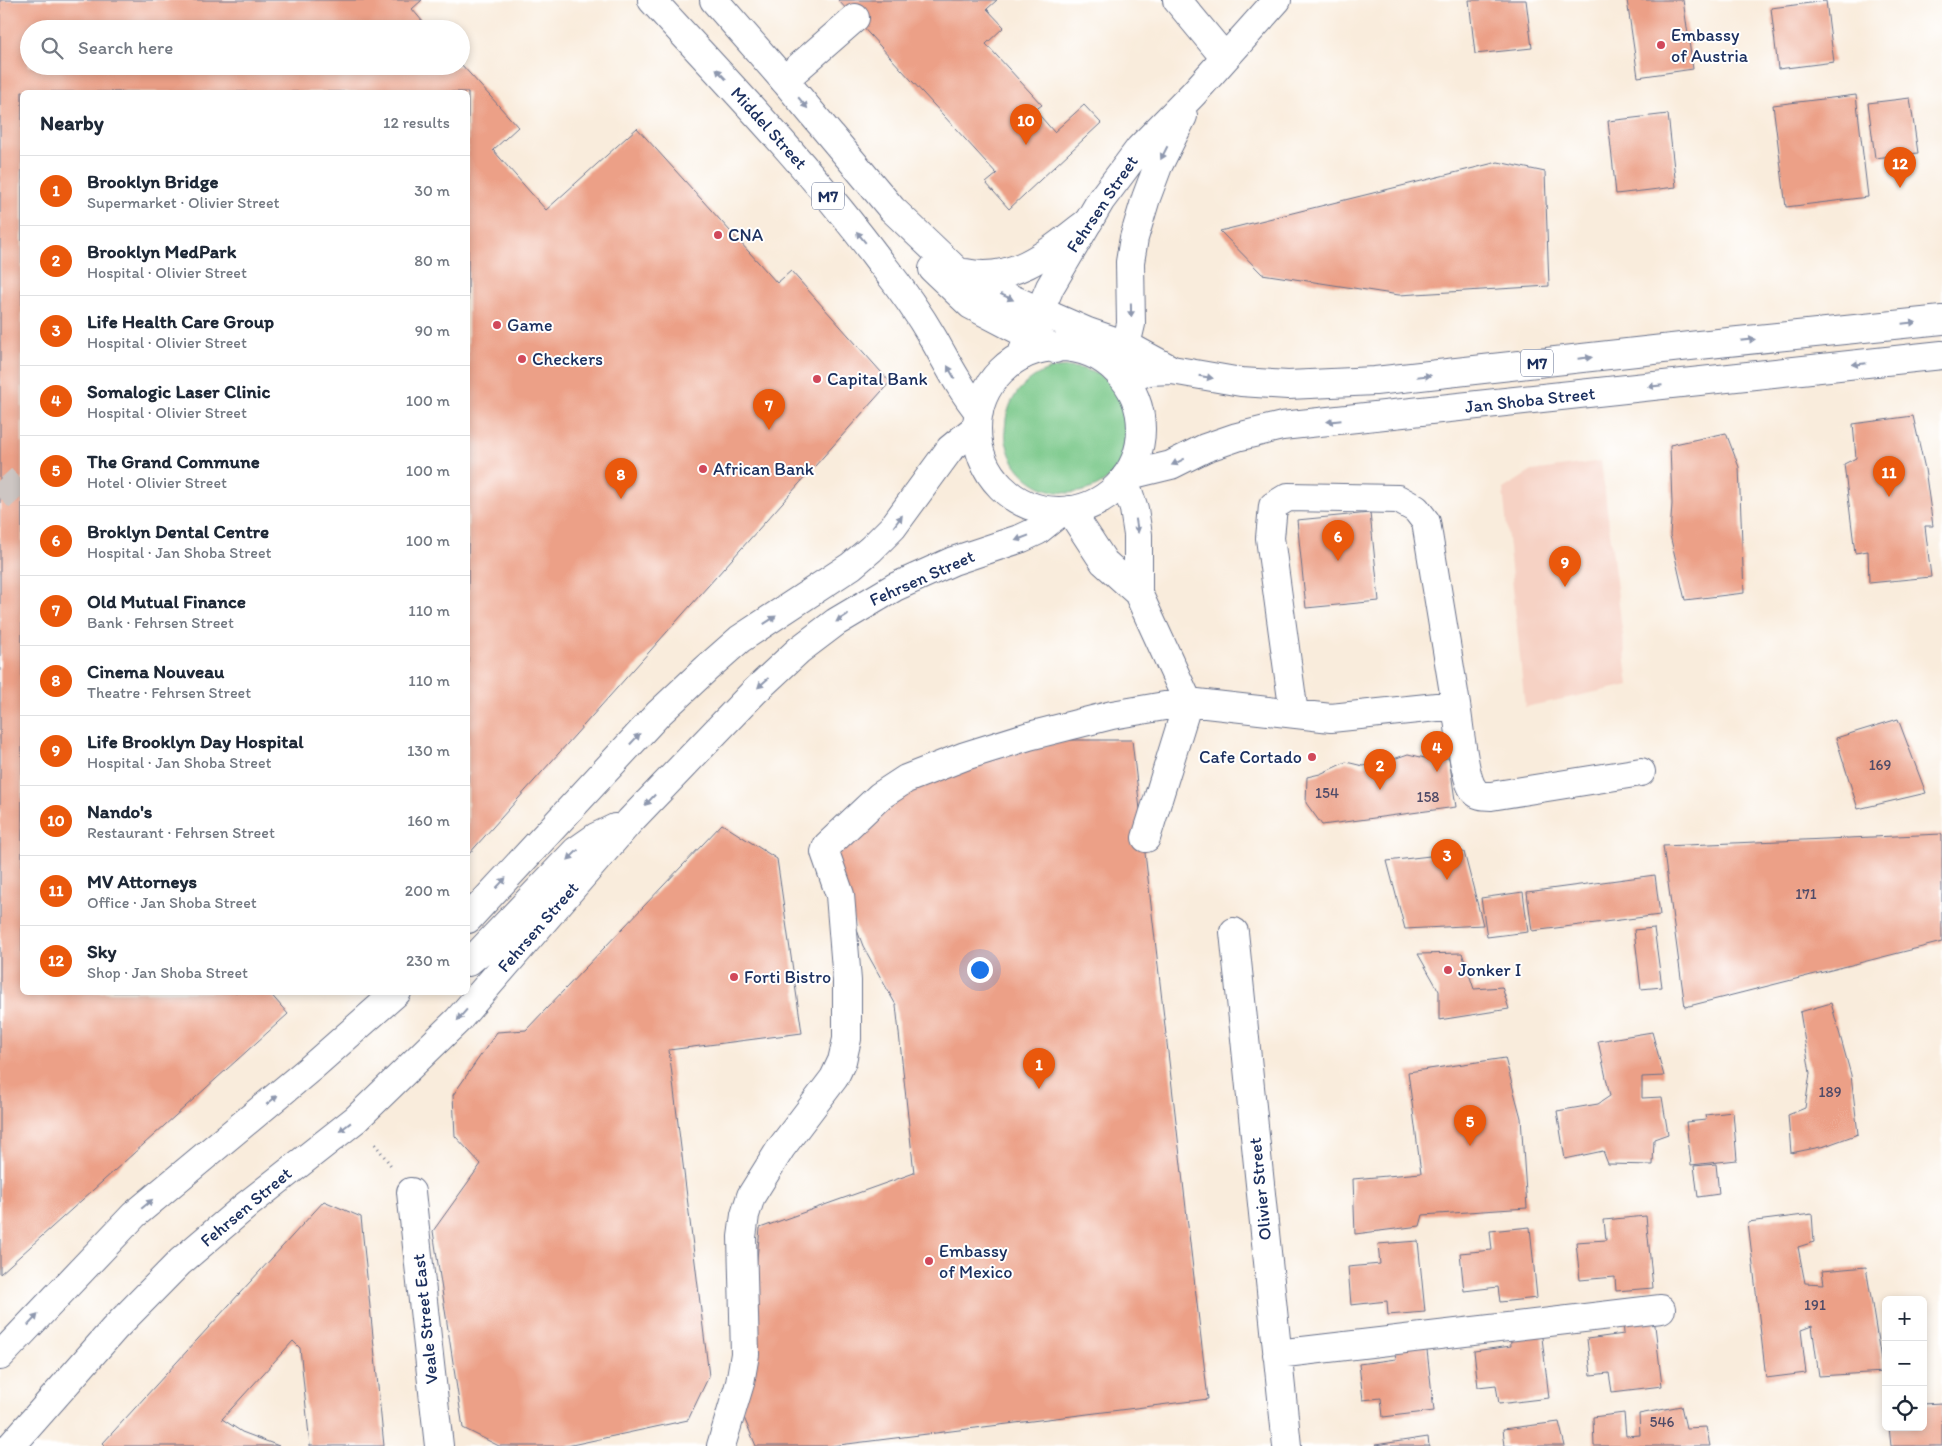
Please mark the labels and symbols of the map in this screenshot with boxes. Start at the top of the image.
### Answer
place label: Embassy of Austria [1671,24,1749,67]
marker: Embassy of Austria [1655,39,1667,51]
one-way arrow [715,69,727,81]
street label: Middel Street [726,82,812,174]
one-way arrow [798,96,809,109]
pin: 10 [1010,104,1042,145]
one-way arrow [1160,146,1168,161]
pin: 12 [1884,147,1916,188]
street label: Fehrsen Street [1061,151,1143,257]
road number: M7 [812,182,844,210]
place label: CNA [728,224,764,246]
marker: CNA [712,229,724,241]
one-way arrow [856,230,866,244]
one-way arrow [1000,293,1014,301]
one-way arrow [1127,303,1135,319]
place label: Game [507,314,553,336]
marker: Game [491,319,503,331]
one-way arrow [1902,319,1918,327]
one-way arrow [1740,336,1756,344]
place label: Checkers [532,348,603,370]
road number: M7 [1521,349,1553,376]
marker: Checkers [516,353,528,365]
one-way arrow [1578,354,1594,362]
one-way arrow [1850,360,1866,368]
one-way arrow [947,365,955,379]
place label: Capital Bank [827,368,928,390]
one-way arrow [1416,372,1432,380]
marker: Capital Bank [811,373,823,385]
one-way arrow [1198,373,1214,381]
street label: Jan Shoba Street [1464,382,1596,418]
one-way arrow [1646,382,1662,390]
pin: 7 [753,389,785,430]
one-way arrow [1325,417,1341,425]
pin: 11 [1873,456,1905,497]
pin: 8 [605,458,637,499]
place label: African Bank [713,458,815,480]
one-way arrow [1171,458,1185,466]
marker: African Bank [697,463,709,475]
one-way arrow [892,515,903,528]
one-way arrow [1133,518,1141,534]
pin: 6 [1322,520,1354,561]
one-way arrow [1014,535,1029,542]
street label: Fehrsen Street [866,545,978,611]
pin: 9 [1549,546,1581,587]
one-way arrow [835,613,848,622]
one-way arrow [763,615,776,625]
one-way arrow [757,677,769,689]
pin: 4 [1421,731,1453,772]
one-way arrow [629,733,641,745]
place label: Cafe Cortado [1199,746,1302,768]
pin: 2 [1364,749,1396,790]
marker: Cafe Cortado [1306,751,1318,763]
house number: 169 [1869,756,1892,774]
house number: 154 [1315,784,1339,802]
house number: 158 [1416,788,1440,806]
one-way arrow [644,793,656,805]
pin: 3 [1431,839,1463,880]
one-way arrow [568,849,580,861]
street label: Fehrsen Street [493,877,583,977]
one-way arrow [495,878,507,890]
house number: 171 [1795,885,1817,903]
your location [967,957,993,983]
place label: Jonker I [1458,959,1521,981]
marker: Jonker I [1442,964,1454,976]
place label: Forti Bistro [744,966,831,988]
marker: Forti Bistro [728,971,740,983]
one-way arrow [457,1008,468,1021]
pin: 1 [1023,1048,1055,1089]
house number: 189 [1818,1083,1842,1101]
one-way arrow [265,1094,277,1106]
pin: 5 [1454,1105,1486,1146]
one-way arrow [339,1122,352,1133]
street label: Olivier Street [1244,1136,1276,1241]
street label: Fehrsen Street [196,1162,296,1252]
one-way arrow [140,1198,152,1210]
place label: Embassy of Mexico [939,1240,1012,1283]
street label: Veale Street East [407,1252,443,1385]
marker: Embassy of Mexico [923,1255,935,1267]
house number: 191 [1804,1296,1826,1314]
one-way arrow [27,1315,39,1327]
house number: 546 [1650,1413,1674,1431]

